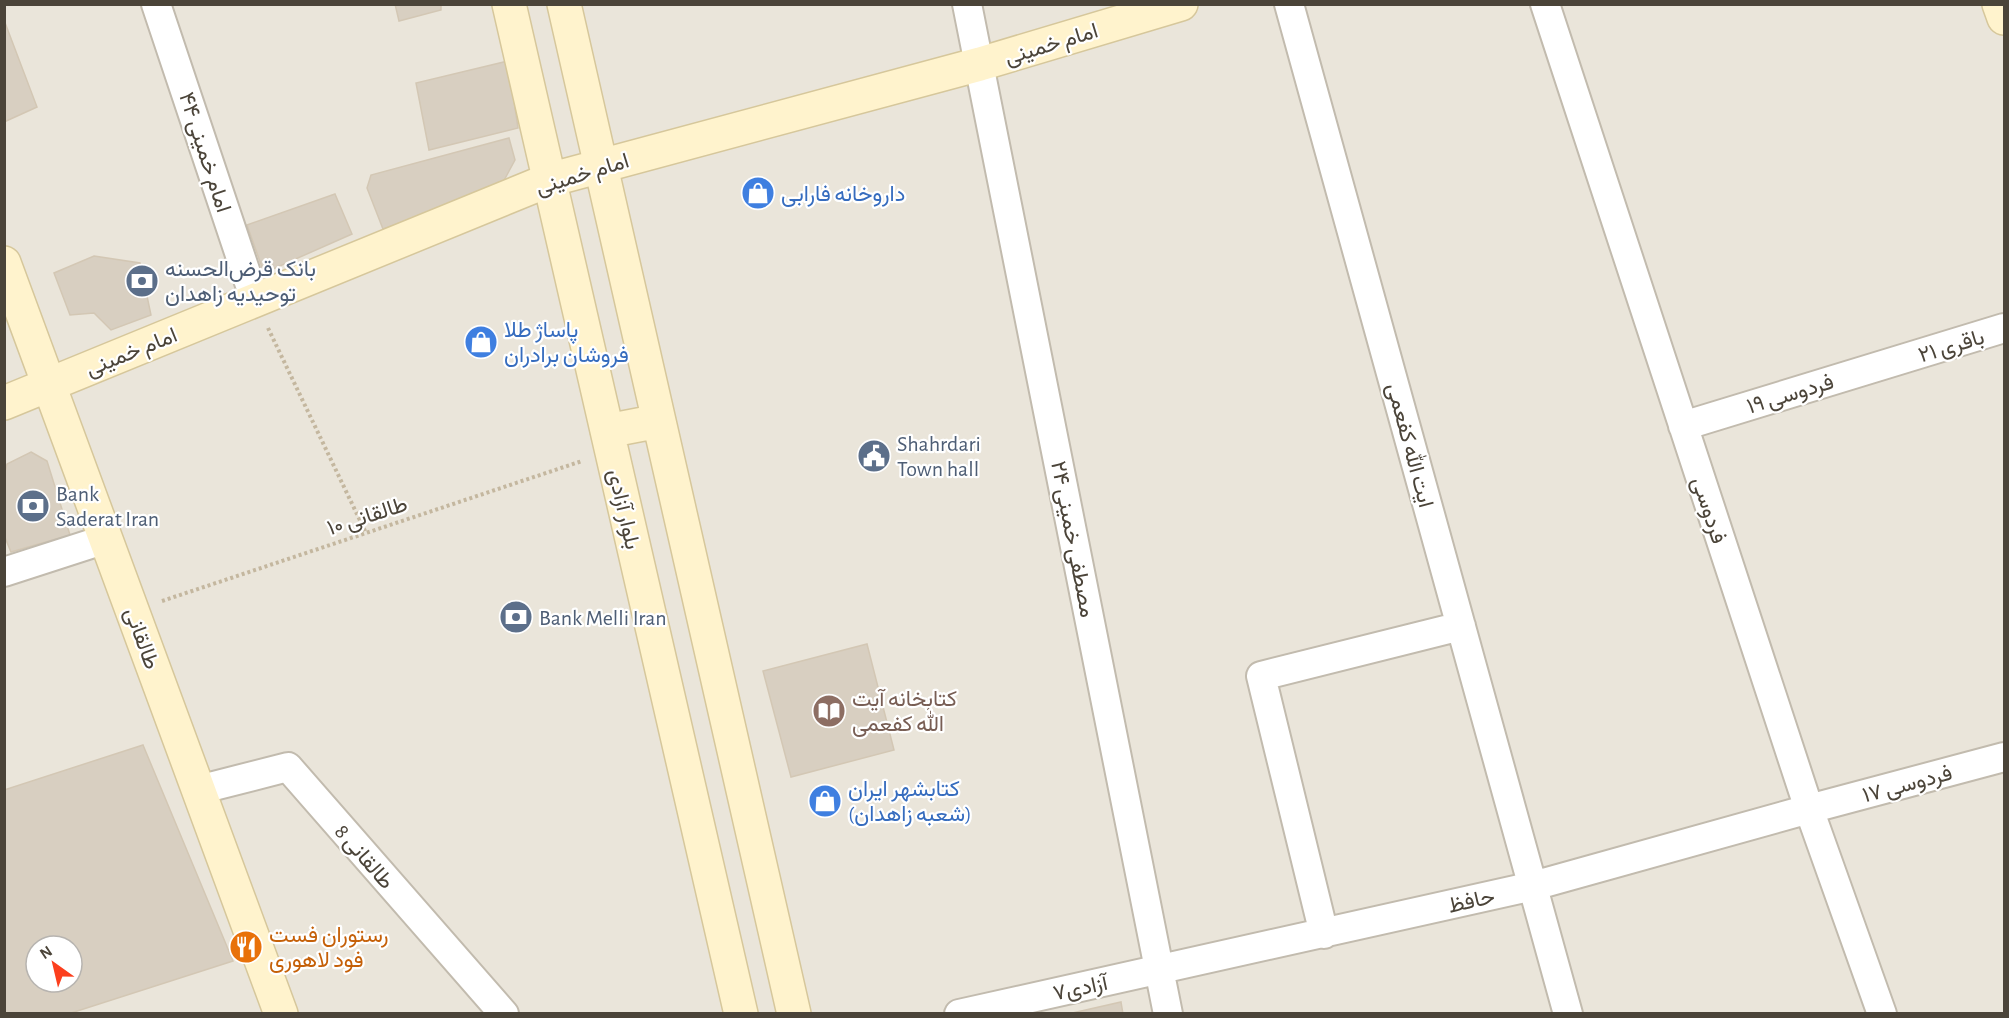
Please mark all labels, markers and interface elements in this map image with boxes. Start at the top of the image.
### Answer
street label: امام خمینی [1002,19,1101,71]
street label: امام خمینی ۴۴ [172,89,235,216]
street label: امام خمینی [533,149,632,201]
shop icon: داروخانه فارابی [740,175,776,211]
place label: داروخانه فارابی [781,183,905,207]
place label: بانک قرض‌الحسنه توحیدیه زاهدان [165,258,316,307]
bank icon: بانک قرض‌الحسنه توحیدیه زاهدان [124,263,160,299]
place label: پاساژ طلا فروشان برادران [504,319,629,368]
street label: امام خمینی [83,324,181,383]
shop icon: پاساژ طلا فروشان برادران [463,324,499,360]
street label: باقری ۲۱ [1916,326,1988,368]
street label: فردوسی ۱۹ [1744,370,1837,419]
street label: ایت الله کفعمی [1381,380,1440,510]
place label: Shahrdari Town hall [897,433,981,480]
public building icon: Shahrdari Town hall [856,438,892,474]
street label: مصطفی خمینی ۲۴ [1045,459,1099,620]
street label: بلوار آزادی [602,467,644,552]
street label: فردوسی [1686,474,1730,547]
place label: Bank Saderat Iran [56,483,159,530]
bank icon: Bank Saderat Iran [15,488,51,524]
street label: طالقانی ۱۰ [324,493,411,541]
bank icon: Bank Melli Iran [498,599,534,635]
street label: طالقانی [119,605,163,673]
place label: Bank Melli Iran [539,607,667,629]
place label: کتابخانه آیت الله کفعمی [852,688,957,737]
library icon: کتابخانه آیت الله کفعمی [811,693,847,729]
street label: فردوسی ۱۷ [1860,761,1955,808]
place label: کتابشهر ایران (شعبه زاهدان) [848,778,972,827]
shop icon: کتابشهر ایران (شعبه زاهدان) [807,783,843,819]
street label: طالقانی 8 [329,820,398,895]
street label: حافظ [1446,885,1497,917]
place label: رستوران فست فود لاهوری [269,924,389,973]
restaurant icon: رستوران فست فود لاهوری [228,929,264,965]
north arrow [24,934,84,994]
text: N [37,943,55,962]
street label: آزادی۷ [1051,971,1112,1006]

